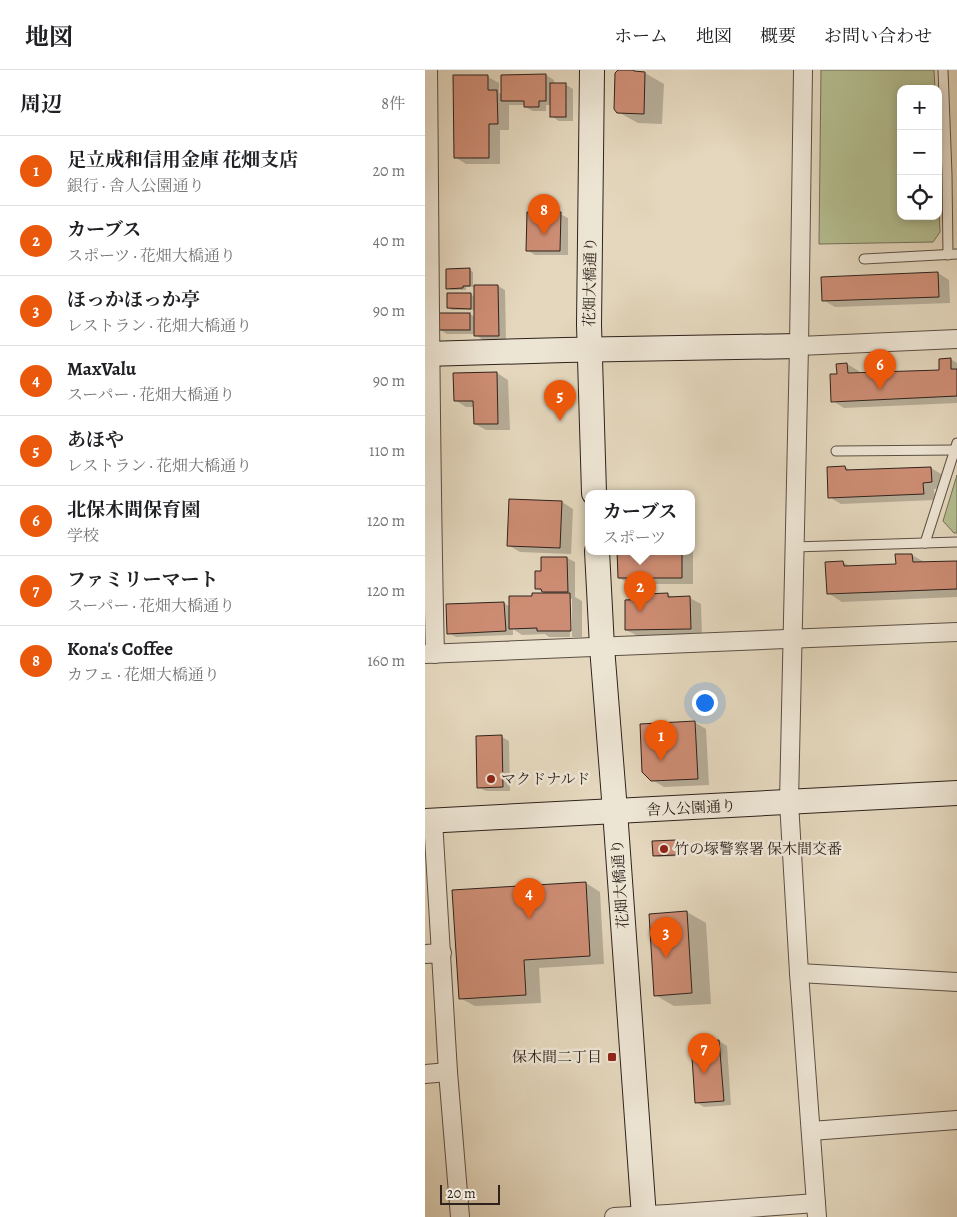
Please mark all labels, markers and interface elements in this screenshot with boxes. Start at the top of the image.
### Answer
text: 地図 [25,21,73,53]
text: ホーム [614,24,668,48]
text: 地図 [696,24,732,48]
text: 概要 [760,24,796,48]
text: お問い合わせ [824,24,932,48]
map controls [897,85,942,220]
button: + [897,85,942,130]
text: 周辺 [20,90,62,118]
text: 8件 [381,93,405,115]
button: − [897,130,942,175]
text: 足立成和信用金庫 花畑支店 [67,147,298,173]
text: 1 [33,160,39,182]
text: 20 m [372,160,405,182]
text: 銀行 · 舎人公園通り [67,175,205,197]
button: locate [897,175,942,220]
pin: 8 [528,194,560,235]
text: カーブス [67,217,141,243]
text: 2 [32,230,40,252]
text: 40 m [373,230,405,252]
street label: 花畑大橋通り [579,237,601,327]
text: スポーツ · 花畑大橋通り [67,245,236,267]
text: ほっかほっか亭 [67,287,200,313]
text: 3 [33,300,39,322]
text: 90 m [373,300,405,322]
text: レストラン · 花畑大橋通り [67,315,252,337]
pin: 6 [864,349,896,390]
text: MaxValu [67,356,136,382]
text: 4 [32,370,40,392]
text: 90 m [373,370,405,392]
pin: 5 [544,380,576,421]
text: スーパー · 花畑大橋通り [67,384,235,406]
text: あほや [67,427,124,453]
text: 5 [33,440,39,462]
text: 110 m [369,440,405,462]
text: レストラン · 花畑大橋通り [67,455,252,477]
popup [585,490,695,555]
text: 北保木間保育園 [67,497,200,523]
text: カーブス [603,499,677,525]
text: 6 [32,510,40,532]
text: 120 m [367,510,405,532]
text: 学校 [67,525,99,547]
text: スポーツ [603,527,666,549]
text: ファミリーマート [67,567,219,593]
pin: 2 [624,571,656,612]
text: 7 [33,580,39,602]
text: 120 m [367,580,405,602]
text: スーパー · 花畑大橋通り [67,595,235,617]
text: Kona's Coffee [67,636,173,662]
text: 8 [32,650,40,672]
text: 160 m [367,650,405,672]
text: カフェ · 花畑大橋通り [67,664,220,686]
your location [692,690,718,716]
pin: 1 [645,720,677,761]
place label: マクドナルド [501,769,590,789]
marker: マクドナルド [485,773,497,785]
street label: 舎人公園通り [646,796,736,820]
street label: 花畑大橋通り [607,838,633,930]
place label: 竹の塚警察署 保木間交番 [674,839,842,859]
marker: 竹の塚警察署 保木間交番 [658,843,670,855]
pin: 4 [513,878,545,919]
pin: 3 [650,917,682,958]
pin: 7 [688,1033,720,1074]
place label: 保木間二丁目 [512,1047,602,1067]
marker: 保木間二丁目 [606,1051,618,1063]
scale bar [440,1182,500,1205]
text: 20 m [447,1184,476,1203]

